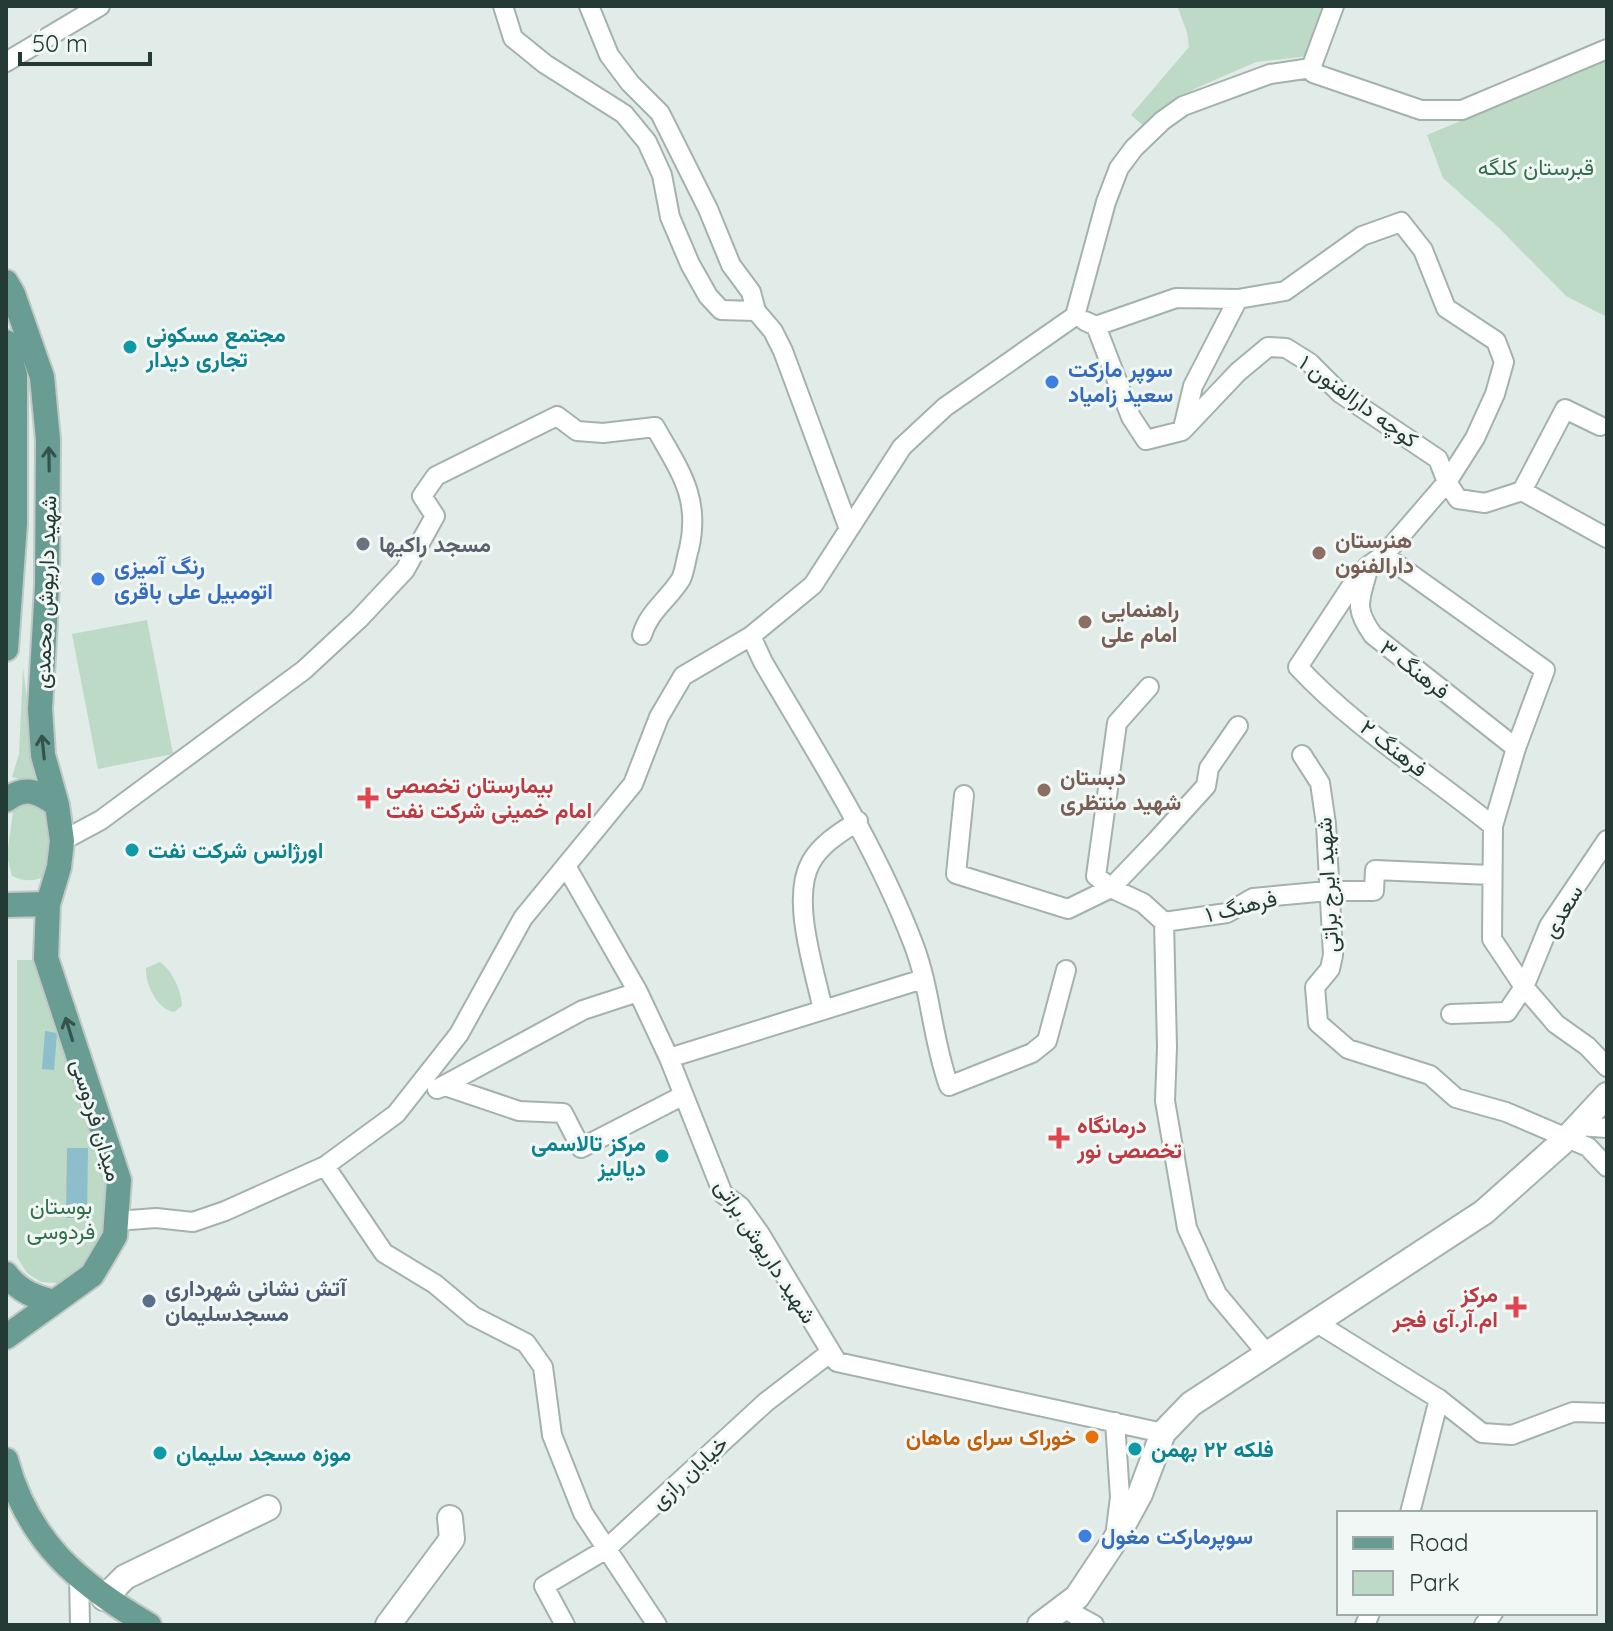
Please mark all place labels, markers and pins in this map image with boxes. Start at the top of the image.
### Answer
place label: مجتمع مسکونی تجاری دیدار [145,320,286,373]
marker: مجتمع مسکونی تجاری دیدار [121,338,139,356]
place label: سوپر مارکت سعید زامیاد [1068,355,1173,408]
marker: سوپر مارکت سعید زامیاد [1043,373,1061,391]
place label: هنرستان دارالفنون [1335,526,1414,579]
place label: مسجد راکیها [379,530,491,558]
marker: مسجد راکیها [354,535,372,553]
marker: هنرستان دارالفنون [1310,544,1328,562]
place label: رنگ آمیزی اتومبیل علی باقری [114,552,273,605]
marker: رنگ آمیزی اتومبیل علی باقری [89,570,107,588]
place label: راهنمایی امام علی [1101,595,1179,649]
marker: راهنمایی امام علی [1076,613,1094,631]
place label: دبستان شهید منتظری [1060,763,1181,816]
place label: بیمارستان تخصصی امام خمینی شرکت نفت [386,771,592,825]
marker: دبستان شهید منتظری [1035,781,1053,799]
marker: بیمارستان تخصصی امام خمینی شرکت نفت [357,787,379,809]
place label: اورژانس شرکت نفت [148,836,323,864]
marker: اورژانس شرکت نفت [123,841,141,859]
place label: درمانگاه تخصصی نور [1076,1111,1182,1164]
marker: درمانگاه تخصصی نور [1048,1127,1070,1149]
place label: مرکز تالاسمی دیالیز [531,1129,646,1182]
marker: مرکز تالاسمی دیالیز [653,1147,671,1165]
place label: آتش نشانی شهرداری مسجدسلیمان [165,1274,348,1327]
place label: مرکز ام.آر.آی فجر [1391,1280,1498,1334]
marker: آتش نشانی شهرداری مسجدسلیمان [140,1292,158,1310]
marker: مرکز ام.آر.آی فجر [1505,1296,1527,1318]
place label: خوراک سرای ماهان [906,1423,1076,1451]
marker: خوراک سرای ماهان [1083,1428,1101,1446]
place label: فلکه ۲۲ بهمن [1151,1435,1274,1463]
place label: موزه مسجد سلیمان [176,1439,351,1467]
marker: فلکه ۲۲ بهمن [1126,1440,1144,1458]
marker: موزه مسجد سلیمان [151,1444,169,1462]
place label: سوپرمارکت مغول [1101,1522,1253,1552]
marker: سوپرمارکت مغول [1076,1527,1094,1545]

